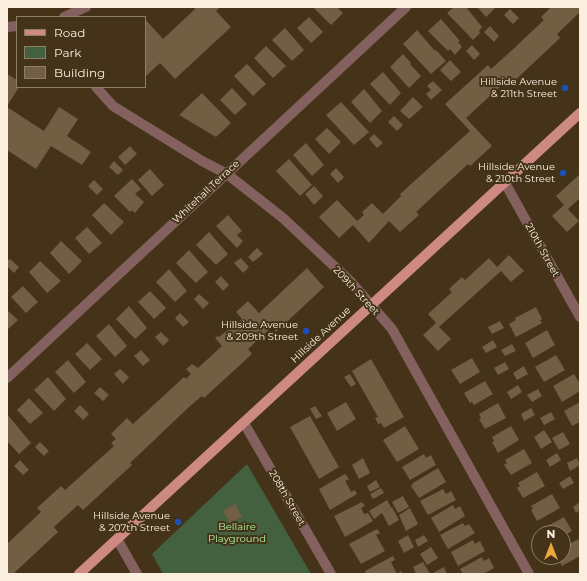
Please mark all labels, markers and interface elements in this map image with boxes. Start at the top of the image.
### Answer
legend [16,16,146,88]
text: Road [54,25,85,40]
text: Park [54,45,81,60]
text: Building [54,65,105,80]
place label: Hillside Avenue & 211th Street [480,76,557,100]
marker: Hillside Avenue & 211th Street [560,83,570,93]
street label: Whitehall Terrace [170,158,242,226]
place label: Hillside Avenue & 210th Street [478,161,555,184]
marker: Hillside Avenue & 210th Street [558,168,568,178]
street label: 210th Street [522,221,562,279]
street label: 209th Street [330,264,382,318]
street label: Hillside Avenue [289,304,353,366]
place label: Hillside Avenue & 209th Street [221,319,298,342]
marker: Hillside Avenue & 209th Street [301,326,311,336]
street label: 208th Street [266,468,308,528]
place label: Hillside Avenue & 207th Street [93,510,170,534]
marker: Hillside Avenue & 207th Street [173,517,183,527]
park label: Bellaire Playground [208,521,266,544]
north arrow [531,525,571,565]
text: N [547,527,555,541]

